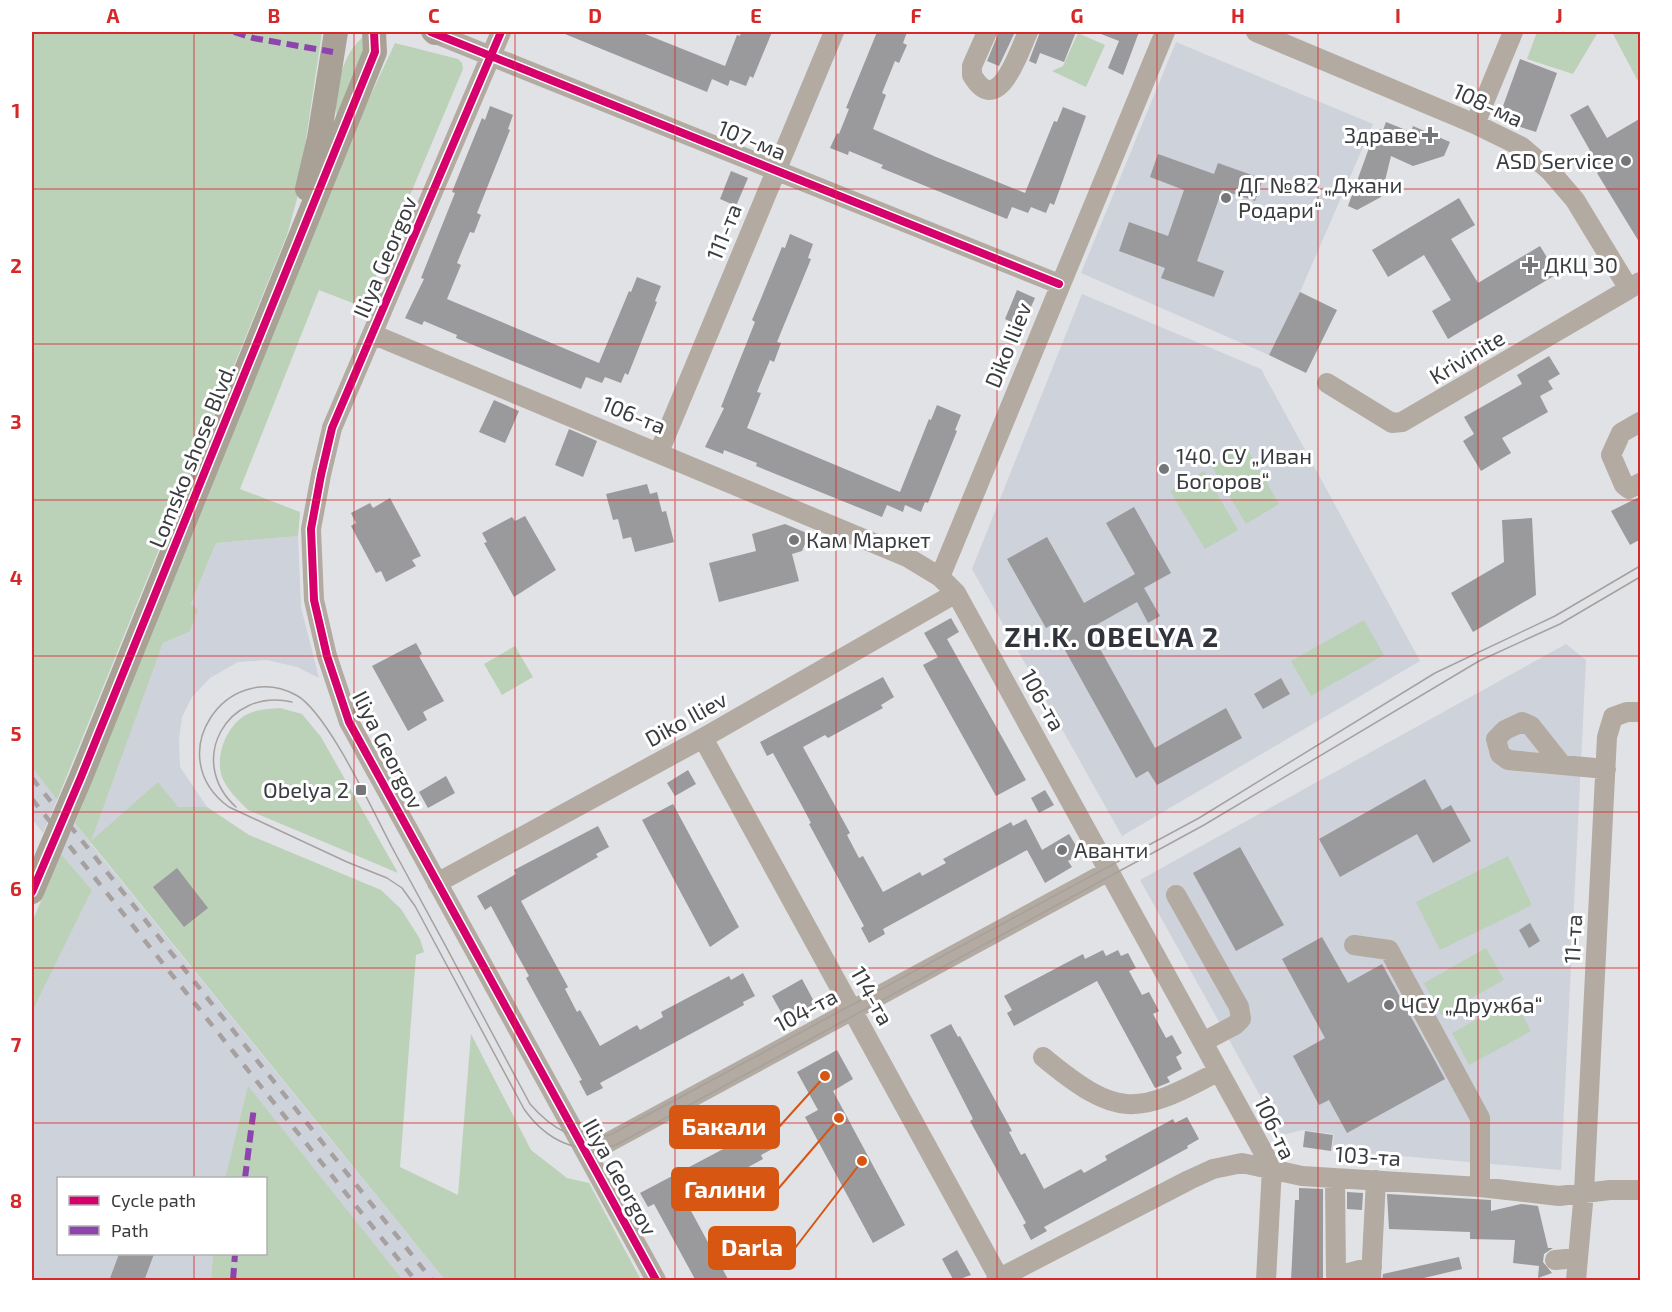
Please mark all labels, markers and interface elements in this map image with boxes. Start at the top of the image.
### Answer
text: A [106,3,120,27]
text: B [268,3,280,27]
text: C [428,3,440,27]
text: D [588,3,602,27]
text: E [750,3,762,27]
text: F [910,3,922,27]
text: G [1071,3,1083,27]
text: H [1231,3,1245,27]
text: I [1395,3,1401,27]
text: J [1555,3,1563,27]
street label: 108-ма [1449,77,1527,131]
text: 1 [12,98,20,122]
street label: 107-ма [714,114,790,164]
place label: Здраве [1344,121,1418,147]
marker: Здраве [1423,128,1437,142]
place label: ASD Service [1496,147,1614,173]
marker: ASD Service [1619,154,1633,168]
place label: ДГ №82 „Джани Родари“ [1238,171,1403,222]
marker: ДГ №82 „Джани Родари“ [1219,191,1233,205]
street label: Iliya Georgov [347,192,421,321]
street label: 111-та [700,200,746,263]
place label: ДКЦ 30 [1544,251,1618,277]
text: 2 [10,253,22,277]
marker: ДКЦ 30 [1521,256,1539,274]
street label: Diko Iliev [978,298,1036,391]
street label: Krivinite [1424,324,1509,389]
street label: Lomsko shose Blvd. [142,360,240,551]
street label: 106-та [599,390,670,439]
text: 3 [10,409,22,433]
place label: 140. СУ „Иван Богоров“ [1176,442,1312,493]
marker: 140. СУ „Иван Богоров“ [1157,462,1171,476]
place label: Кам Маркет [806,526,931,552]
marker: Кам Маркет [787,533,801,547]
text: 4 [10,565,23,589]
district label: ZH.K. OBELYA 2 [1004,619,1220,653]
street label: 106-та [1016,664,1071,735]
street label: Diko Iliev [640,685,731,751]
street label: Iliya Georgov [348,686,430,813]
text: 5 [10,721,22,745]
place label: Obelya 2 [263,776,349,802]
marker: Obelya 2 [354,783,368,797]
place label: Аванти [1074,836,1149,862]
marker: Аванти [1055,843,1069,857]
text: 6 [10,876,22,900]
street label: 11-та [1558,914,1586,964]
street label: 114-та [846,962,900,1029]
street label: 104-та [770,982,841,1036]
place label: ЧСУ „Дружба“ [1401,991,1543,1018]
marker: ЧСУ „Дружба“ [1382,998,1396,1012]
text: 7 [11,1032,22,1056]
street label: 106-та [1250,1092,1302,1163]
callout: Бакали [670,1106,779,1148]
text: Бакали [682,1111,766,1140]
street label: Iliya Georgov [578,1114,664,1240]
street label: 103-та [1334,1140,1402,1170]
callout: Галини [672,1168,778,1210]
text: Галини [684,1174,766,1203]
legend [57,1177,267,1255]
text: 8 [10,1188,22,1212]
text: Cycle path [111,1189,196,1211]
text: Path [111,1219,149,1241]
callout: Darla [709,1227,795,1269]
text: Darla [721,1232,783,1261]

